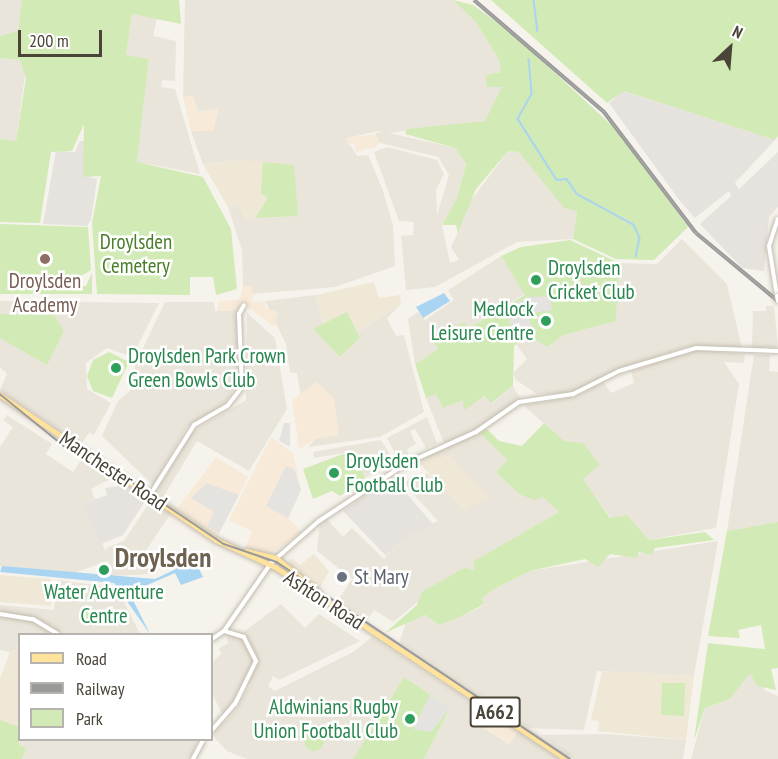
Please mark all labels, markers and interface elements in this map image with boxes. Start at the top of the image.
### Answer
scale bar [21,18,105,56]
north arrow [700,18,760,78]
text: N [730,21,746,43]
text: 200 m [29,29,69,52]
park label: Droylsden Cemetery [100,229,172,279]
marker: Droylsden Academy [38,252,52,266]
place label: Droylsden Cricket Club [548,255,635,305]
place label: Droylsden Academy [9,268,81,318]
marker: Droylsden Cricket Club [529,273,543,287]
place label: Medlock Leisure Centre [431,296,534,346]
marker: Medlock Leisure Centre [539,314,553,328]
place label: Droylsden Park Crown Green Bowls Club [128,343,286,393]
marker: Droylsden Park Crown Green Bowls Club [109,361,123,375]
street label: Manchester Road [55,426,171,516]
place label: Droylsden Football Club [346,448,443,498]
marker: Droylsden Football Club [327,466,341,480]
district label: Droylsden [115,542,211,574]
marker: Water Adventure Centre [97,563,111,577]
place label: St Mary [354,564,409,590]
street label: Ashton Road [279,565,369,635]
marker: St Mary [335,570,349,584]
place label: Water Adventure Centre [44,579,164,629]
legend [18,633,213,741]
text: Road [76,647,107,670]
text: Railway [76,677,125,700]
place label: Aldwinians Rugby Union Football Club [253,694,398,744]
road number: A662 [470,695,520,729]
text: Park [76,707,103,730]
marker: Aldwinians Rugby Union Football Club [403,712,417,726]

